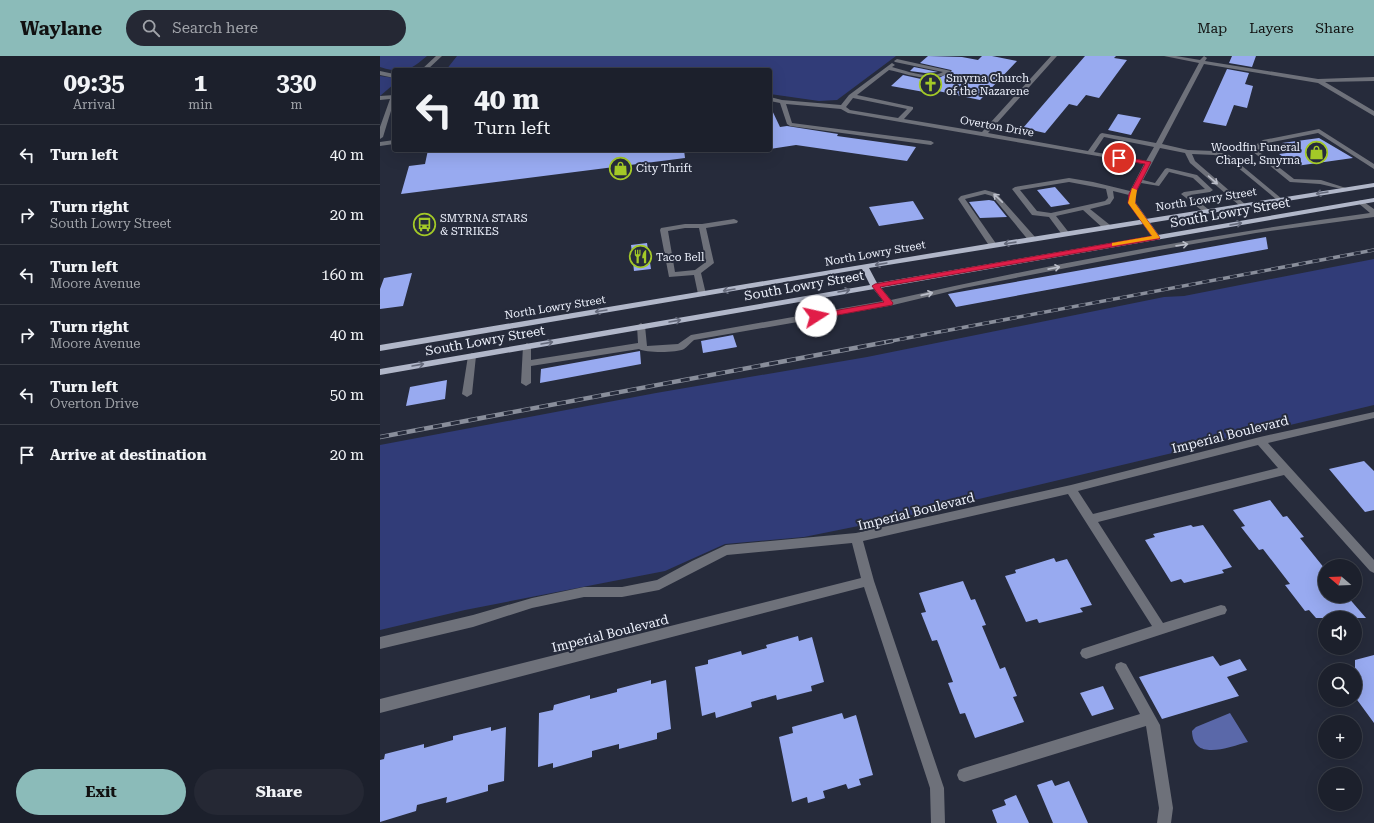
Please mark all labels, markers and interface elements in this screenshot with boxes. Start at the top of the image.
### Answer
search box [126,10,406,46]
text: Waylane [20,17,102,40]
icon: search [140,17,162,39]
text: Search here [172,19,258,37]
text: Map [1197,20,1227,36]
text: Layers [1249,20,1293,36]
text: Share [1315,20,1354,36]
text: 09:35 [64,69,125,97]
text: 1 [194,69,207,97]
text: 330 [276,69,317,97]
church icon: Smyrna Church of the Nazarene [918,71,944,97]
place label: Smyrna Church of the Nazarene [946,72,1029,98]
text: 40 m [474,83,539,116]
icon: left [408,84,460,136]
text: Arrival [73,97,115,112]
text: min [188,97,213,112]
text: m [290,97,302,112]
street label: Overton Drive [959,114,1035,139]
text: Turn left [474,117,550,138]
shop icon: Woodfin Funeral Chapel, Smyrna [1303,140,1329,166]
pin [1102,141,1136,175]
place label: Woodfin Funeral Chapel, Smyrna [1211,141,1301,167]
icon: left [16,144,38,166]
text: Turn left [50,146,118,164]
text: 40 m [330,146,364,164]
icon: arrive [1108,147,1130,169]
shop icon: City Thrift [608,155,634,181]
place label: City Thrift [636,162,692,175]
one-way arrow [1207,175,1217,184]
street label: North Lowry Street [1155,185,1258,214]
one-way arrow [1316,189,1329,197]
one-way arrow [993,194,1003,203]
street label: South Lowry Street [1169,195,1291,230]
text: Turn right [50,198,129,216]
icon: right [16,204,38,226]
text: 20 m [330,206,364,224]
bus stop icon: SMYRNA STARS & STRIKES [412,211,438,237]
place label: SMYRNA STARS & STRIKES [440,212,528,238]
text: South Lowry Street [50,216,171,231]
one-way arrow [1229,219,1242,227]
street label: North Lowry Street [824,238,927,269]
one-way arrow [1003,239,1016,247]
one-way arrow [1175,241,1188,249]
restaurant icon: Taco Bell [628,244,654,270]
place label: Taco Bell [656,251,705,264]
text: Turn left [50,258,118,276]
one-way arrow [875,261,888,269]
one-way arrow [1048,263,1061,271]
icon: left [16,264,38,286]
text: 160 m [321,266,364,284]
street label: South Lowry Street [743,268,865,303]
text: Moore Avenue [50,276,140,291]
one-way arrow [723,286,736,294]
one-way arrow [837,287,850,295]
one-way arrow [920,290,933,298]
street label: North Lowry Street [504,293,607,322]
position arrow [795,295,837,337]
one-way arrow [595,307,608,315]
one-way arrow [668,316,681,324]
text: Turn right [50,318,129,336]
street label: South Lowry Street [424,323,546,358]
icon: right [16,324,38,346]
text: 40 m [330,326,364,344]
text: Moore Avenue [50,336,140,351]
one-way arrow [540,339,553,347]
one-way arrow [412,361,425,369]
text: Turn left [50,378,118,396]
icon: left [16,384,38,406]
text: 50 m [330,386,364,404]
text: Overton Drive [50,396,139,411]
street label: Imperial Boulevard [1170,413,1291,456]
icon: arrive [16,444,38,466]
text: Arrive at destination [50,446,206,464]
text: 20 m [330,446,364,464]
street label: Imperial Boulevard [856,490,977,533]
north arrow [1318,559,1362,603]
map controls [1318,559,1362,811]
button: sound [1318,611,1362,655]
street label: Imperial Boulevard [550,612,671,655]
button: search [1318,663,1362,707]
button: + [1318,715,1362,759]
button: − [1318,767,1362,811]
button: Exit [16,769,186,815]
button: Share [194,769,364,815]

